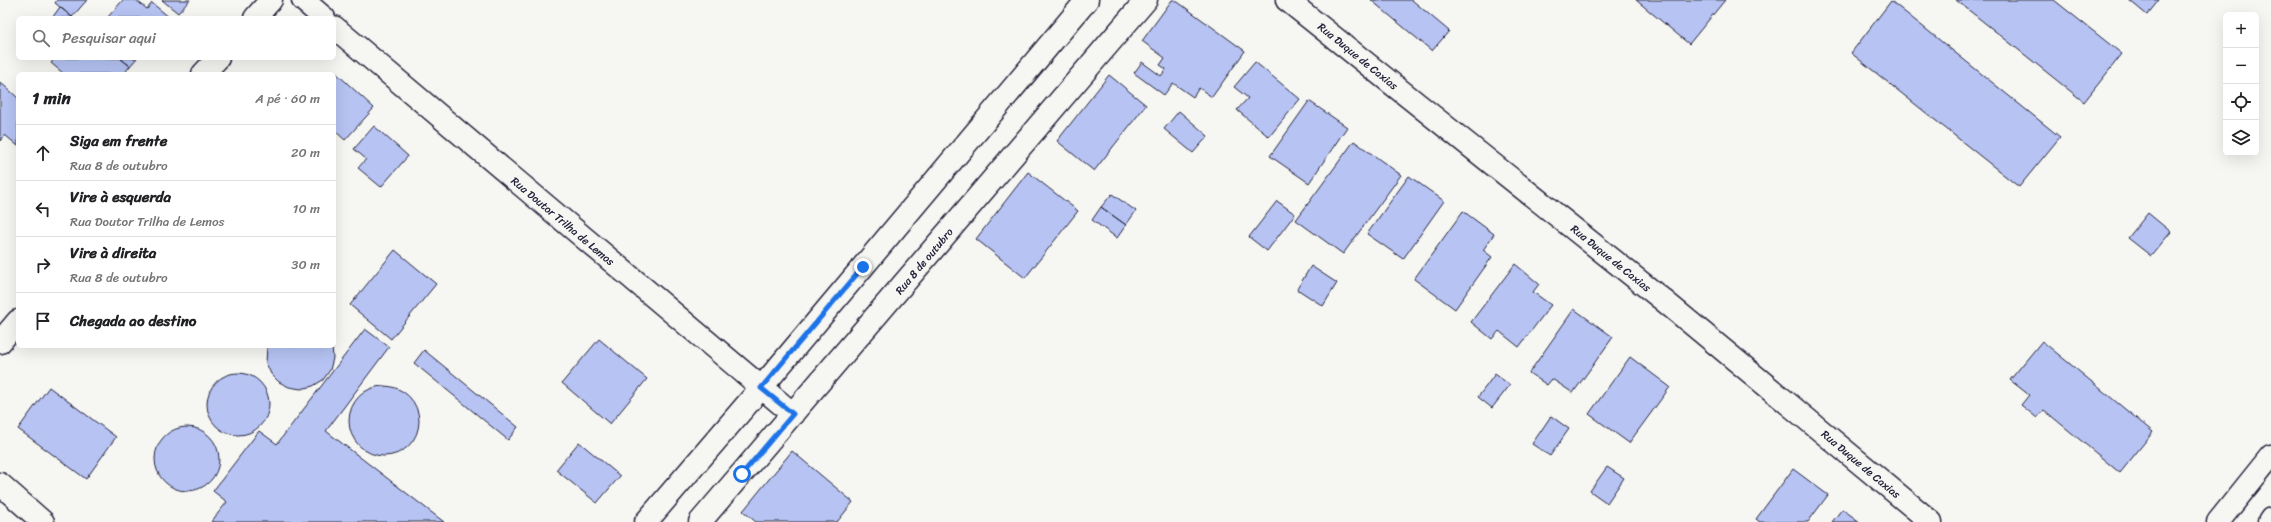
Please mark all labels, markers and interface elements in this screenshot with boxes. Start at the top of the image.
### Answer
map controls [2223,12,2259,156]
button: + [2223,12,2259,48]
search box [16,16,336,60]
street label: Rua Duque de Caxias [1313,18,1403,95]
text: Pesquisar aqui [62,25,156,51]
icon: search [30,27,52,49]
button: − [2223,48,2259,84]
text: 1 min [32,83,71,113]
button: locate [2223,84,2259,120]
text: A pé · 60 m [255,87,320,110]
button: layers [2223,120,2259,156]
text: Siga em frente [70,128,167,154]
text: 20 m [291,141,320,164]
icon: ahead [32,142,54,164]
text: Rua 8 de outubro [70,154,168,177]
street label: Rua Doutor Trilha de Lemos [507,172,620,271]
text: Vire à esquerda [70,184,171,210]
text: 10 m [293,197,320,220]
icon: left [32,198,54,220]
text: Rua Doutor Trilha de Lemos [70,210,224,233]
street label: Rua Duque de Caxias [1566,220,1656,297]
street label: Rua 8 de outubro [891,223,958,299]
text: Vire à direita [70,240,156,266]
text: 30 m [291,253,320,276]
icon: right [32,254,54,276]
route end [854,258,872,276]
text: Rua 8 de outubro [70,266,168,289]
text: Chegada ao destino [70,308,196,334]
icon: arrive [32,310,54,332]
street label: Rua Duque de Caxias [1817,425,1905,504]
route start [733,465,751,483]

